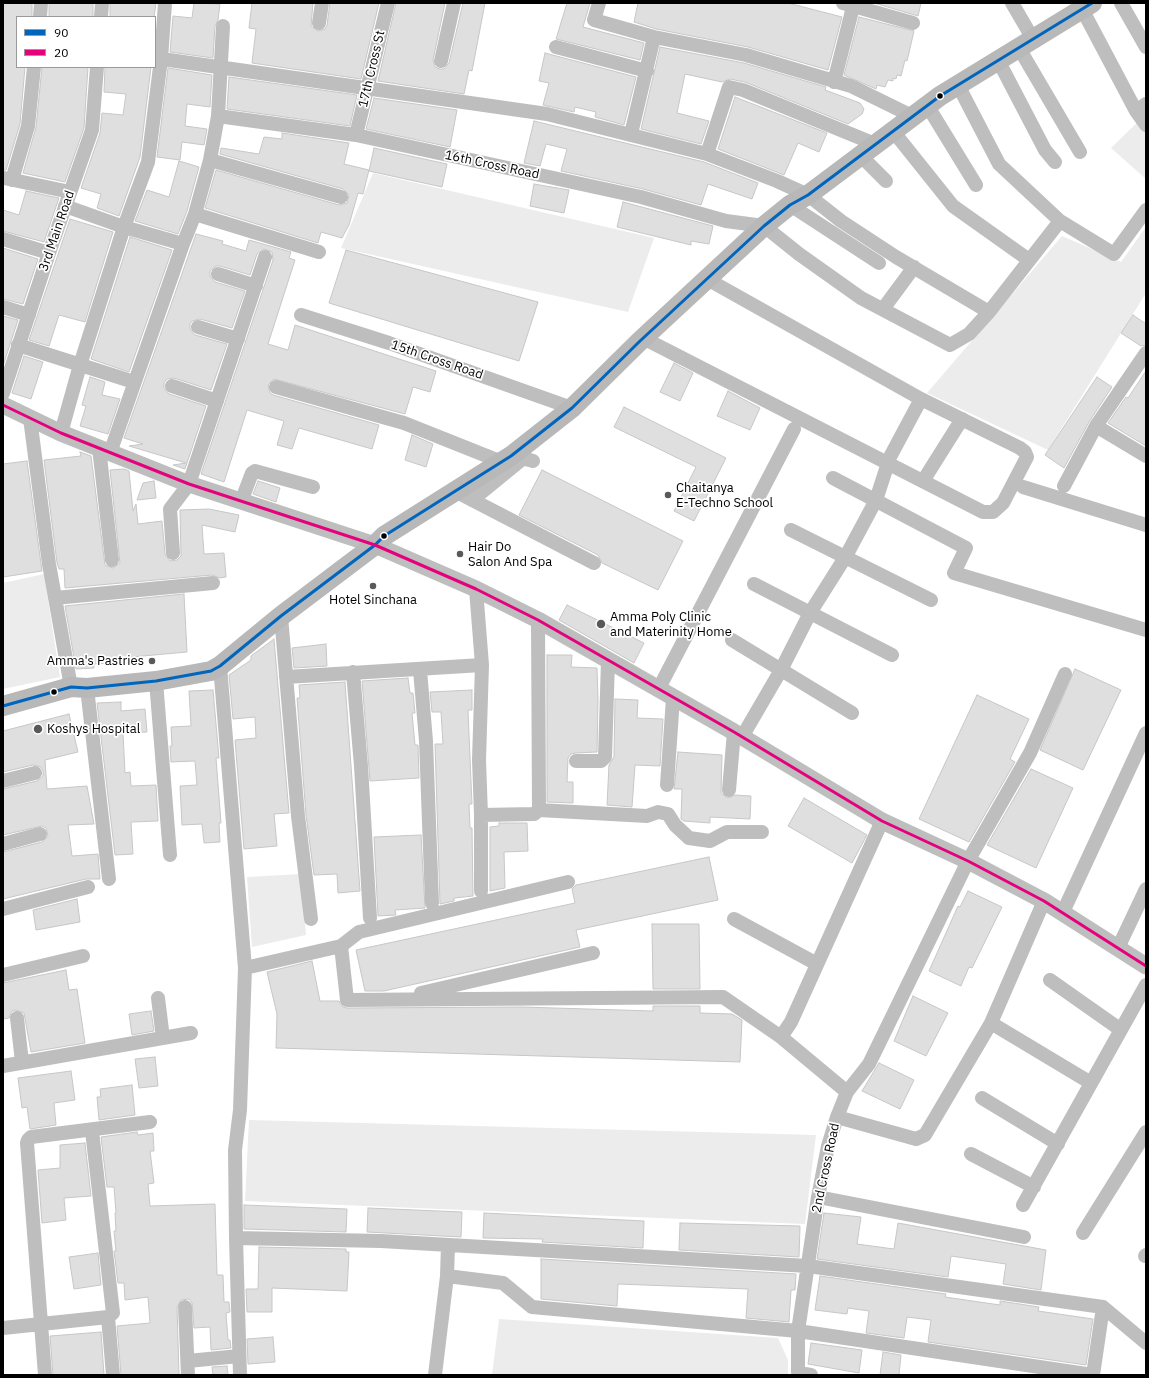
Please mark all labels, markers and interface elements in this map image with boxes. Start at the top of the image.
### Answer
legend [16,16,156,68]
text: 90 [54,25,68,40]
street label: 17th Cross St [356,29,388,109]
text: 20 [54,45,68,60]
unlabelled marker [935,91,945,101]
street label: 16th Cross Road [443,147,541,183]
street label: 3rd Main Road [36,189,78,273]
street label: 15th Cross Road [389,337,485,383]
place label: Chaitanya E-Techno School [676,480,773,511]
marker: Chaitanya E-Techno School [663,490,673,500]
unlabelled marker [379,531,389,541]
place label: Hair Do Salon And Spa [468,539,552,570]
marker: Hair Do Salon And Spa [455,549,465,559]
marker: Hotel Sinchana [368,581,378,591]
place label: Hotel Sinchana [329,592,417,608]
place label: Amma Poly Clinic and Materinity Home [610,609,732,640]
marker: Amma Poly Clinic and Materinity Home [595,618,607,630]
place label: Amma's Pastries [47,653,144,669]
marker: Amma's Pastries [147,656,157,666]
unlabelled marker [49,687,59,697]
place label: Koshys Hospital [47,721,140,737]
marker: Koshys Hospital [32,723,44,735]
street label: 2nd Cross Road [809,1122,843,1214]

